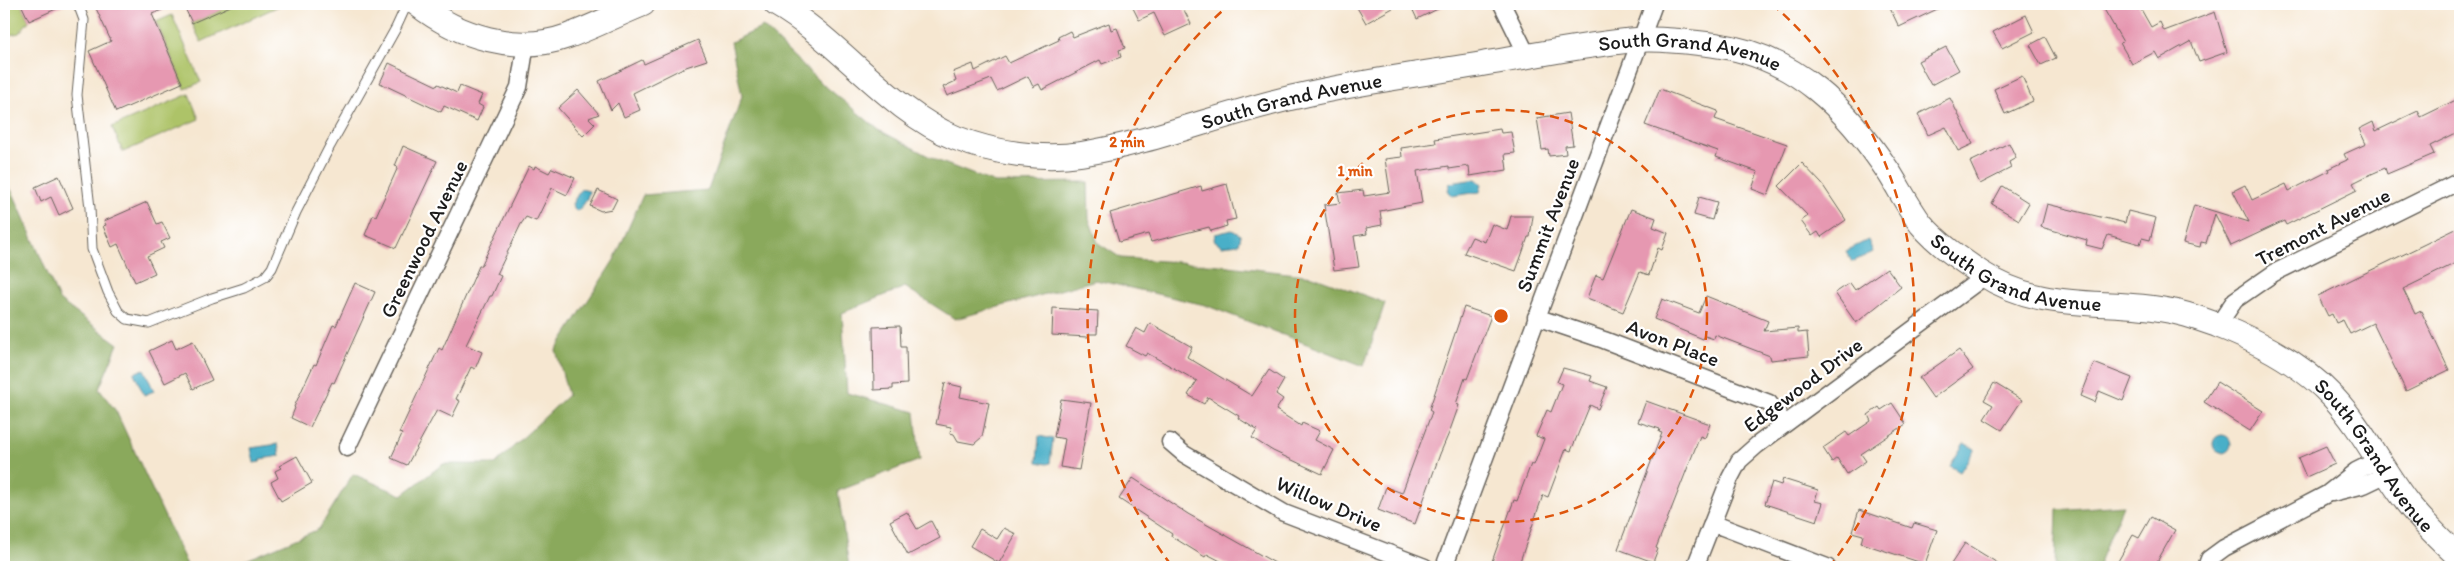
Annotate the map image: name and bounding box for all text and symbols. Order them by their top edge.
street label: South Grand Avenue [1597,26,1786,76]
street label: South Grand Avenue [1198,67,1384,135]
text: 2 min [1109,133,1146,151]
street label: Summit Avenue [1510,154,1585,295]
street label: Greenwood Avenue [374,156,473,322]
text: 1 min [1338,162,1373,180]
street label: Tremont Avenue [2251,182,2394,271]
street label: South Grand Avenue [1926,227,2102,316]
centre of rings [1492,307,1510,325]
street label: Avon Place [1623,313,1723,372]
street label: Edgewood Drive [1738,332,1867,438]
street label: South Grand Avenue [2310,373,2440,537]
street label: Willow Drive [1273,470,1386,537]

